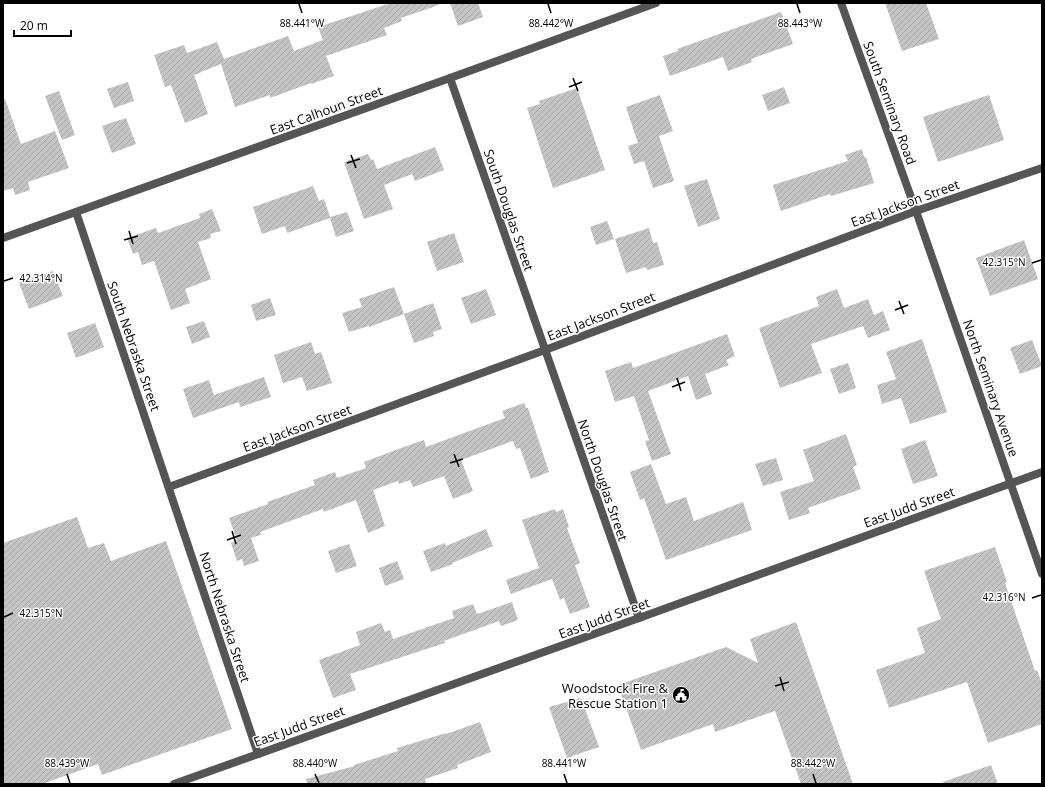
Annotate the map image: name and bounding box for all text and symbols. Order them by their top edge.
scale bar [14,12,71,38]
text: 88.441°W [280,16,325,30]
text: 88.442°W [529,16,574,30]
text: 88.443°W [778,16,823,30]
text: 20 m [20,17,48,34]
street label: South Seminary Road [859,39,921,167]
street label: East Calhoun Street [267,81,385,139]
street label: South Douglas Street [480,147,538,274]
street label: East Jackson Street [848,175,962,231]
text: 42.315°N [982,255,1026,269]
text: 42.314°N [19,271,63,285]
street label: South Nebraska Street [103,279,165,414]
street label: East Jackson Street [545,287,658,345]
street label: North Seminary Avenue [959,317,1023,459]
street label: East Jackson Street [240,400,354,456]
street label: North Douglas Street [574,417,632,544]
street label: East Judd Street [861,482,957,532]
street label: North Nebraska Street [195,549,255,685]
text: 42.316°N [982,590,1026,604]
street label: East Judd Street [556,593,652,643]
text: 42.315°N [19,606,63,620]
place label: Woodstock Fire & Rescue Station 1 [562,679,669,712]
public building icon: Woodstock Fire & Rescue Station 1 [671,685,691,705]
street label: East Judd Street [251,701,347,751]
text: 88.439°W [45,756,90,770]
text: 88.440°W [293,756,338,770]
text: 88.441°W [542,756,587,770]
text: 88.442°W [791,756,836,770]

